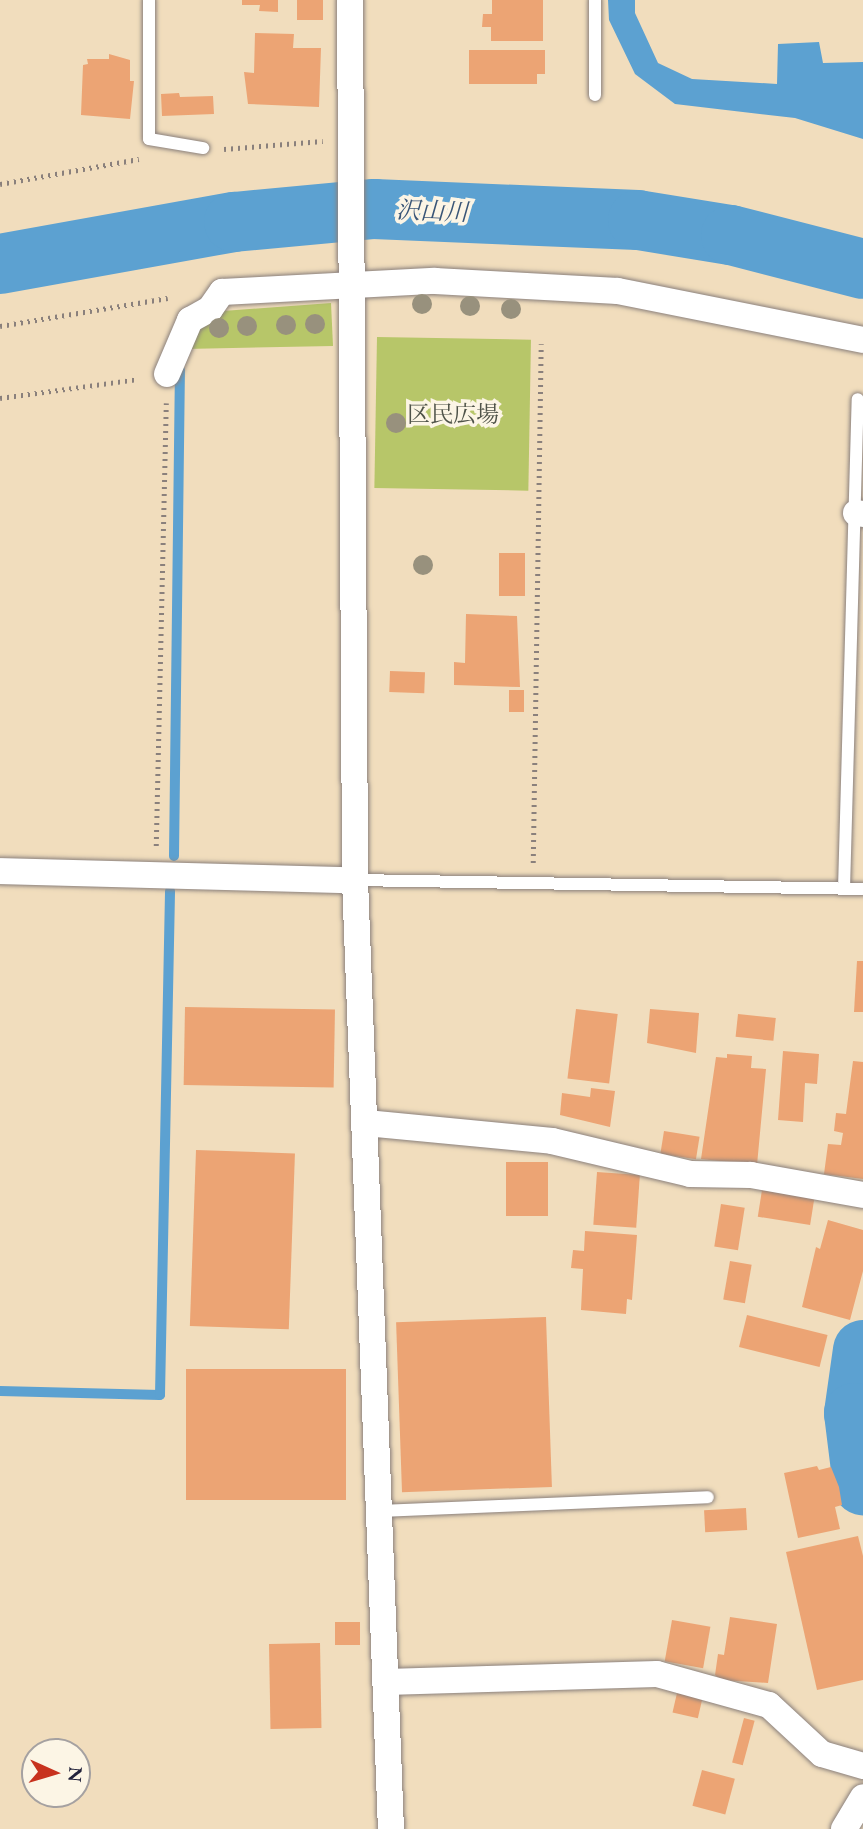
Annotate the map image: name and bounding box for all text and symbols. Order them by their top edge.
water label: 沢山川 [396,195,468,227]
park label: 区民広場 [407,400,499,428]
north arrow [21,1738,91,1808]
text: N [62,1766,88,1783]

